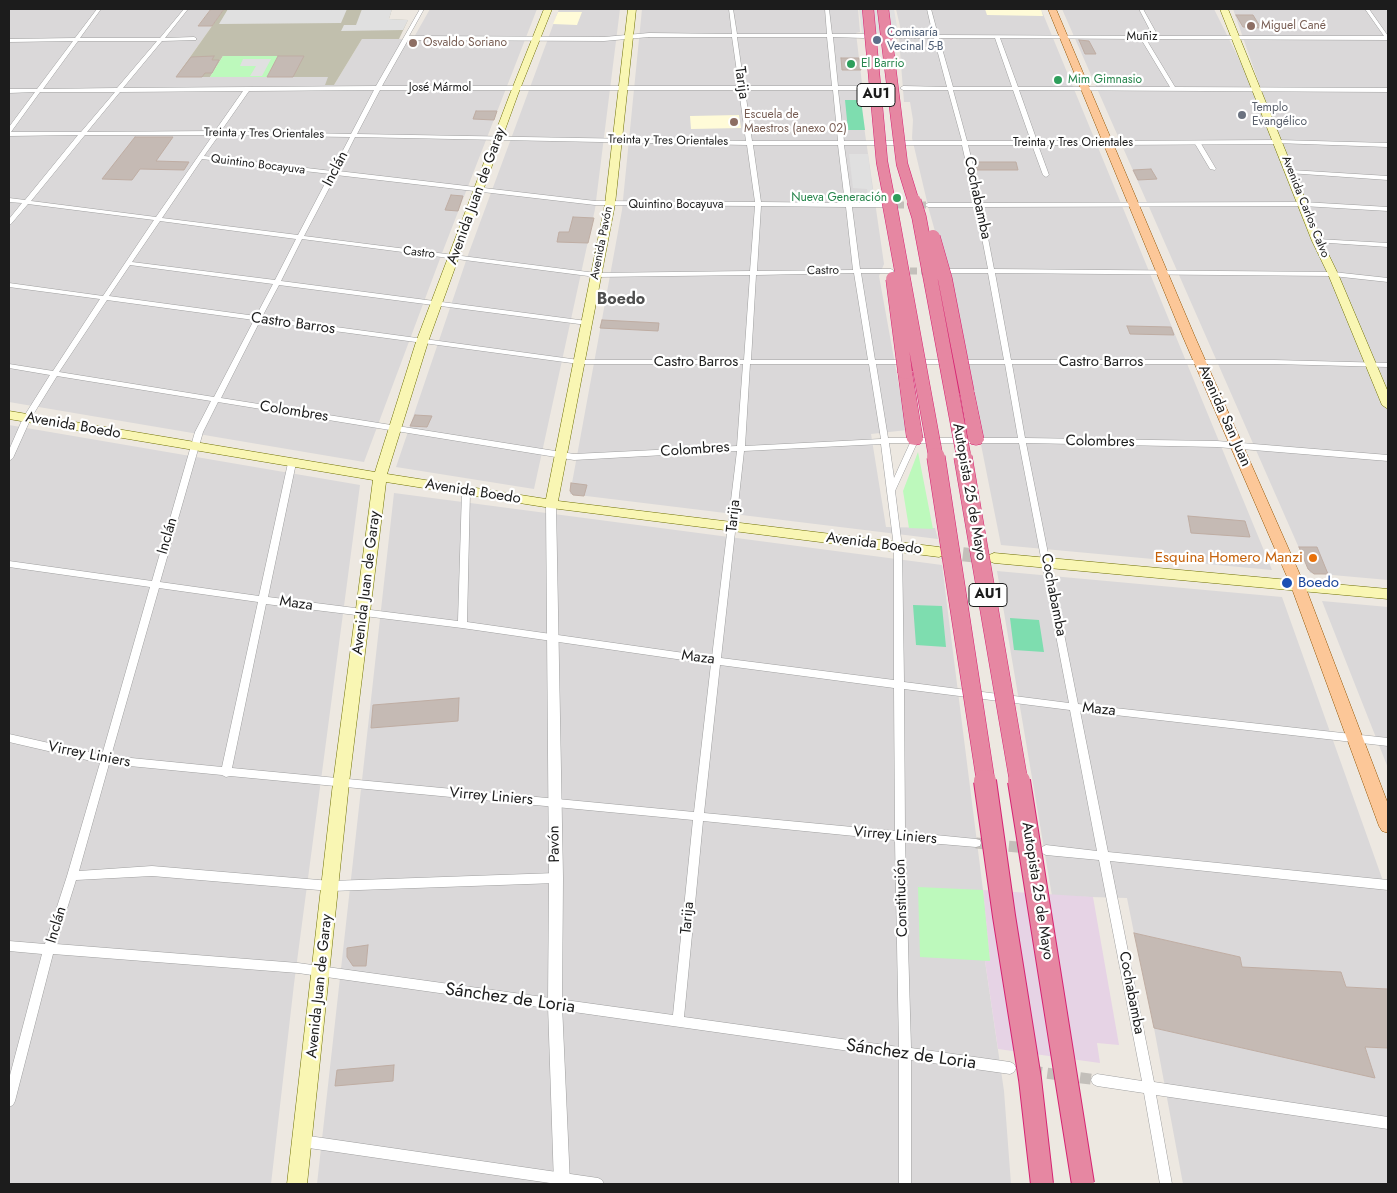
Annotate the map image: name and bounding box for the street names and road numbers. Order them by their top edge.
street label: Muñiz [1127,30,1157,44]
street label: Tarija [730,66,752,100]
street label: José Mármol [409,81,471,95]
road number: AU1 [857,84,895,106]
street label: Avenida Juan de Garay [444,125,510,267]
street label: Treinta y Tres Orientales [204,126,324,142]
street label: Treinta y Tres Orientales [608,133,728,149]
street label: Treinta y Tres Orientales [1013,136,1133,150]
street label: Inclán [319,148,353,190]
street label: Quintino Bocayuva [210,152,306,178]
street label: Avenida Carlos Calvo [1278,154,1332,260]
street label: Cochabamba [959,155,995,241]
street label: Quintino Bocayuva [629,198,723,212]
street label: Avenida Pavón [588,205,616,281]
street label: Castro [402,244,436,262]
street label: Castro [807,264,839,278]
street label: Castro Barros [250,309,336,339]
street label: Castro Barros [654,353,738,371]
street label: Castro Barros [1059,353,1143,371]
street label: Avenida San Juan [1193,362,1255,470]
street label: Colombres [258,398,330,426]
street label: Avenida Boedo [24,409,122,443]
street label: Autopista 25 de Mayo [948,422,990,562]
street label: Colombres [1065,432,1135,452]
street label: Colombres [660,439,730,461]
street label: Avenida Boedo [424,476,522,508]
street label: Tarija [723,499,745,533]
street label: Avenida Juan de Garay [349,510,385,656]
street label: Inclán [154,516,182,556]
street label: Avenida Boedo [825,529,923,559]
street label: Cochabamba [1036,552,1070,638]
road number: AU1 [969,584,1007,606]
street label: Maza [278,593,314,615]
street label: Maza [680,647,716,669]
street label: Maza [1081,699,1117,721]
street label: Virrey Liniers [46,738,132,772]
street label: Virrey Liniers [448,784,534,810]
street label: Autopista 25 de Mayo [1017,821,1057,961]
street label: Virrey Liniers [852,823,938,849]
street label: Pavón [546,825,564,863]
street label: Constitución [892,858,912,938]
street label: Tarija [678,901,698,935]
street label: Inclán [43,905,71,945]
street label: Avenida Juan de Garay [303,913,337,1059]
street label: Cochabamba [1114,950,1148,1036]
street label: Sánchez de Loria [444,979,576,1019]
street label: Sánchez de Loria [845,1035,977,1075]

